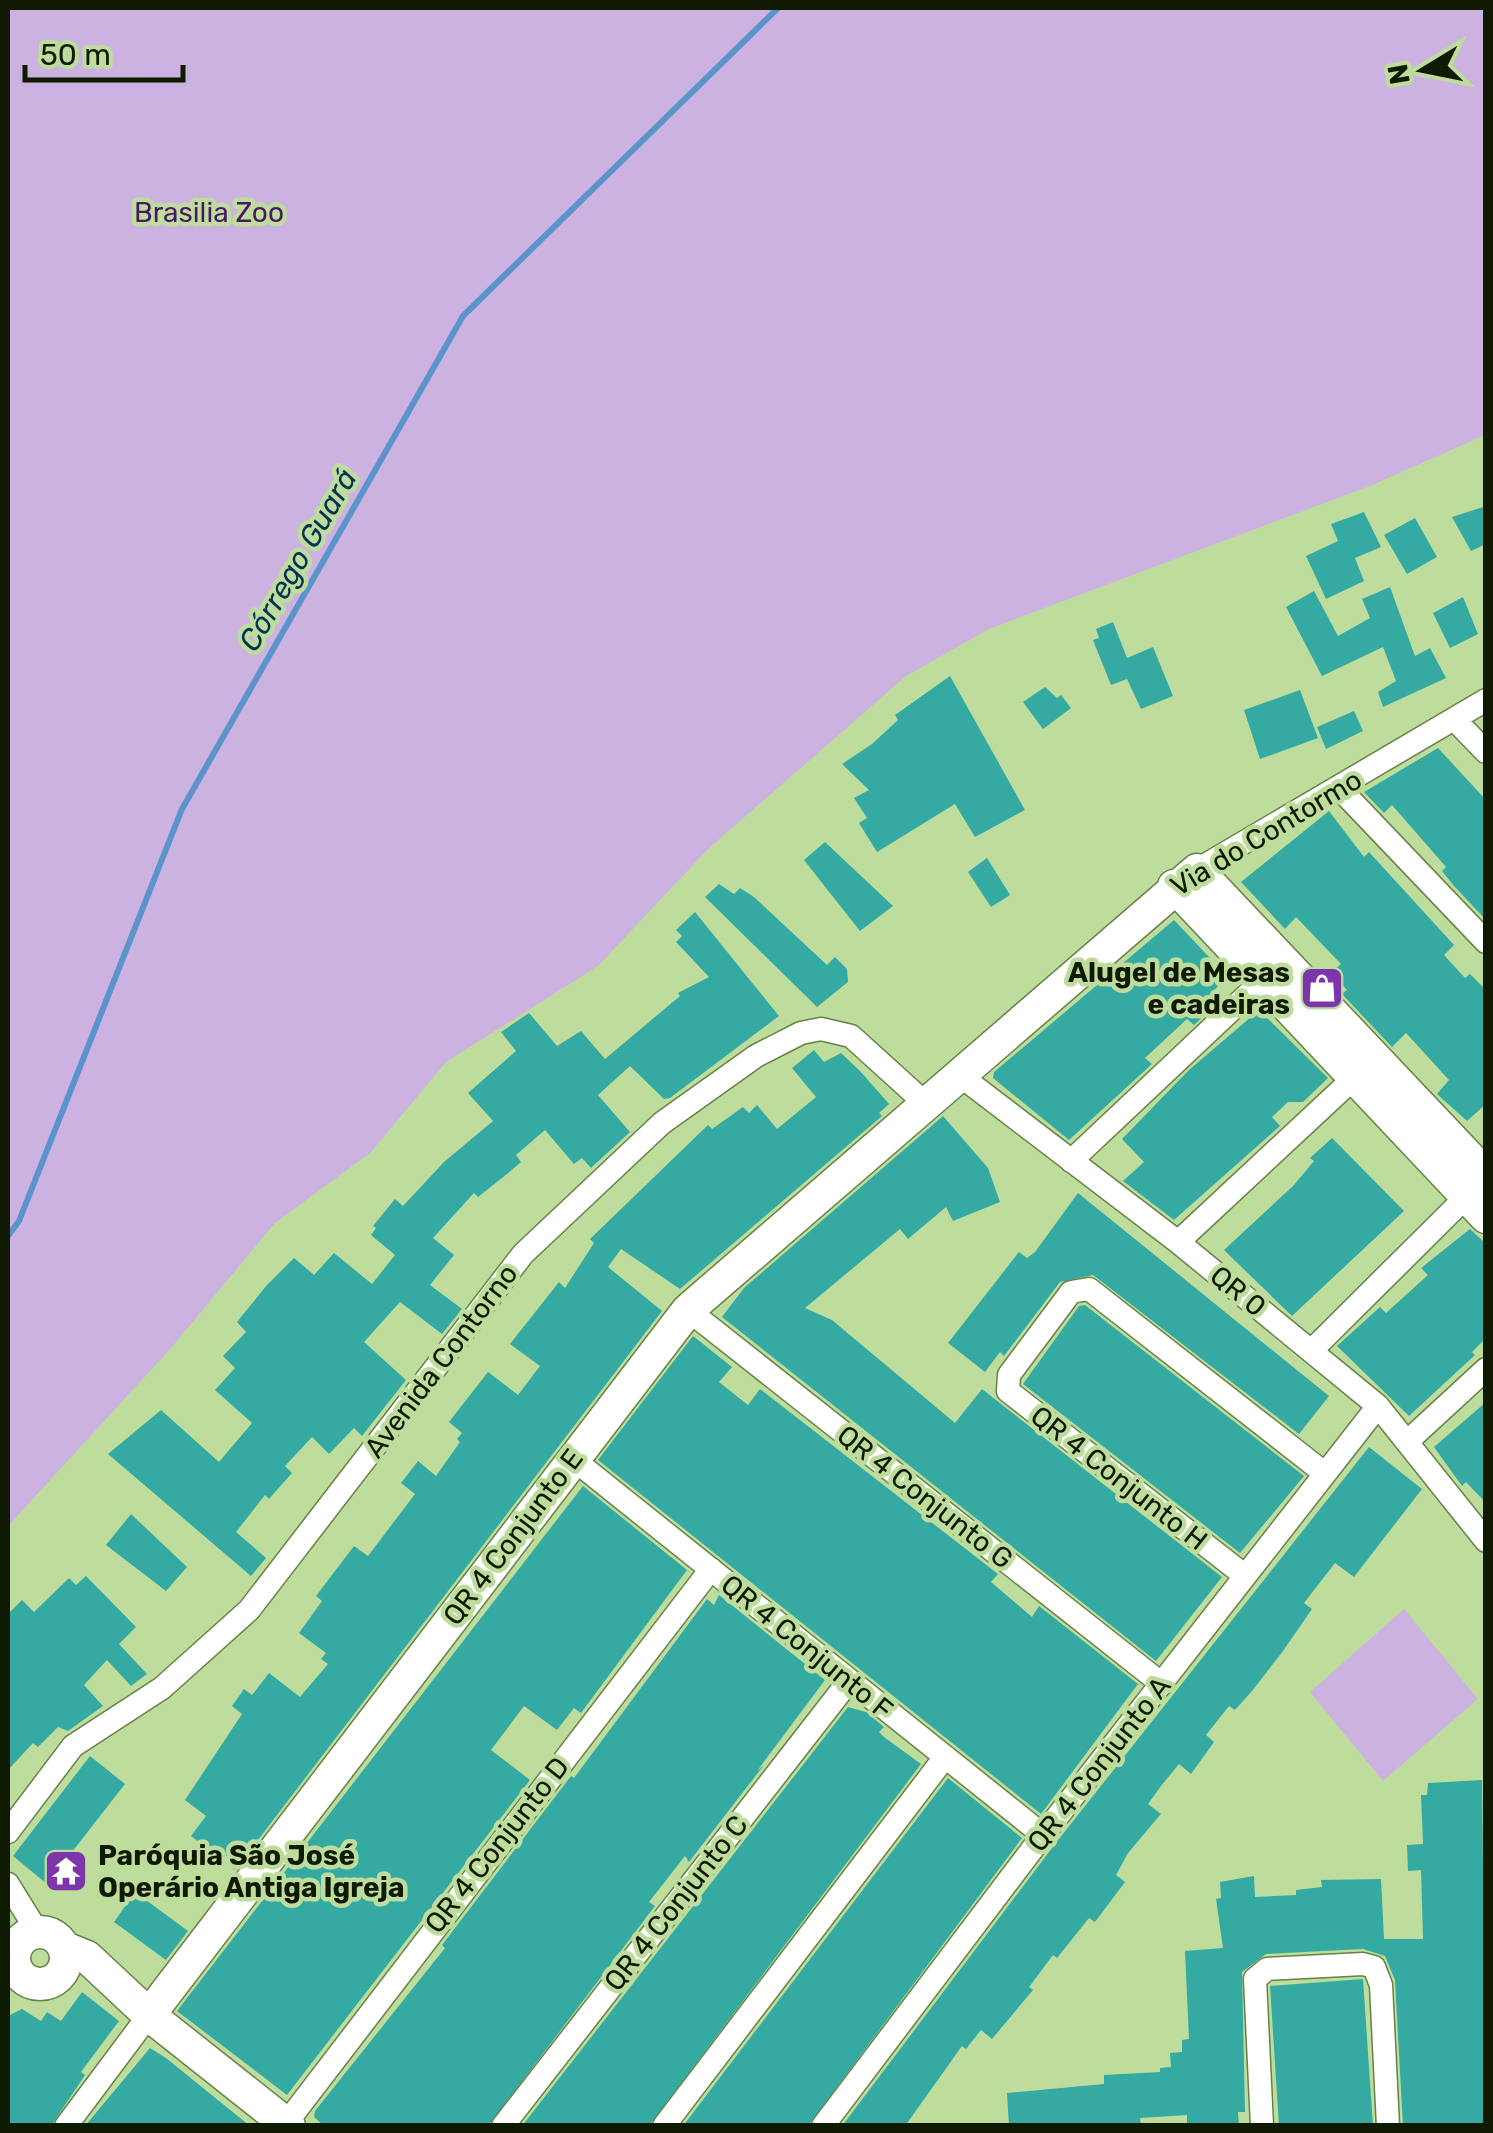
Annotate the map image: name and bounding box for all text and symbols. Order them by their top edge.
scale bar [25,20,182,82]
north arrow [1373,20,1473,120]
text: 50 m [40,37,111,73]
text: N [1381,61,1417,87]
park label: Brasilia Zoo [134,196,284,229]
water label: Córrego Guará [231,463,365,657]
street label: Via do Contormo [1164,763,1368,903]
place label: Alugel de Mesas e cadeiras [1068,956,1290,1021]
shop icon: Alugel de Mesas e cadeiras [1299,965,1345,1011]
street label: Avenida Contorno [358,1258,524,1464]
street label: QR 0 [1204,1259,1272,1323]
street label: QR 4 Conjunto H [1024,1399,1214,1557]
street label: QR 4 Conjunto G [831,1418,1019,1576]
street label: QR 4 Conjunto E [436,1443,590,1631]
street label: QR 4 Conjunto F [715,1568,899,1726]
street label: QR 4 Conjunto A [1021,1670,1178,1858]
street label: QR 4 Conjunto D [418,1751,576,1939]
street label: QR 4 Conjunto C [597,1809,755,1997]
place label: Paróquia São José Operário Antiga Igreja [98,1839,405,1904]
temple icon: Paróquia São José Operário Antiga Igreja [43,1848,89,1894]

